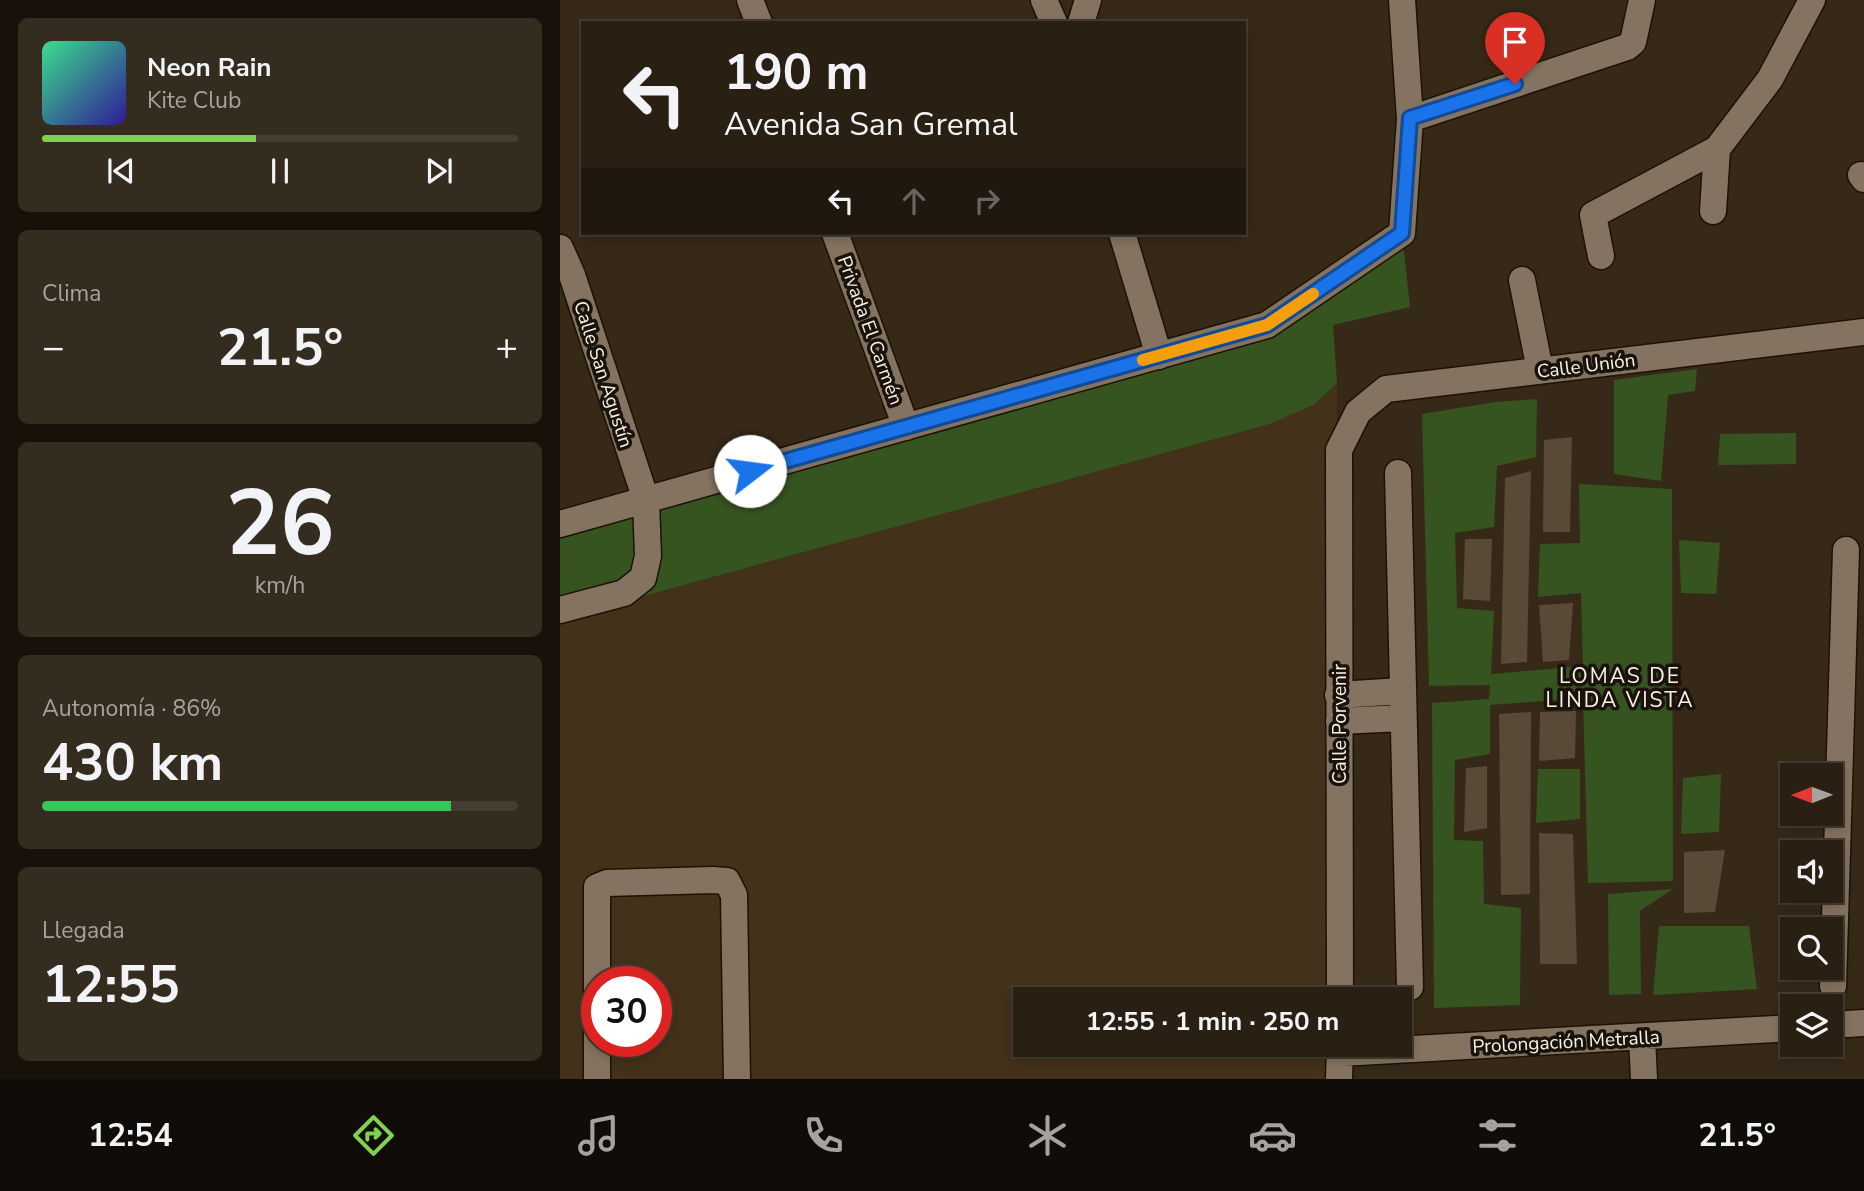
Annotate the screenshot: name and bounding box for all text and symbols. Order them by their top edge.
pin [1485,12.0,1545,84]
icon: arrive [1496,23,1534,61]
text: 190 m [724,39,868,106]
icon: left [609,49,700,140]
text: Neon Rain [147,50,272,85]
text: Kite Club [147,85,241,116]
text: Avenida San Gremal [724,103,1018,146]
icon: previous [102,152,140,190]
icon: pause [261,152,299,190]
icon: next [420,152,458,190]
icon: left [822,182,860,220]
icon: ahead [895,182,933,220]
icon: right [968,182,1006,220]
street label: Privada El Carmén [831,252,909,408]
text: Clima [42,278,102,309]
street label: Calle San Agustín [567,298,639,451]
text: 21.5° [217,312,343,383]
text: − [42,322,65,373]
text: + [495,322,518,373]
street label: Calle Unión [1535,347,1637,385]
position arrow [713,434,787,508]
text: 26 [225,462,335,586]
text: km/h [255,570,305,601]
district label: LOMAS DE LINDA VISTA [1545,662,1695,714]
street label: Calle Porvenir [1327,664,1353,784]
text: Autonomía · 86% [42,693,222,724]
text: 430 km [42,727,223,798]
north arrow [1780,763,1843,826]
map controls [1780,763,1843,1057]
button: sound [1780,840,1843,903]
text: Llegada [42,915,125,946]
button: search [1780,917,1843,980]
text: 12:55 [42,949,180,1020]
speed limit sign: 30 [581,966,672,1057]
button: layers [1780,994,1843,1057]
text: 12:55 · 1 min · 250 m [1086,1004,1339,1039]
street label: Prolongación Metralla [1472,1024,1660,1060]
icon: directions [349,1111,398,1160]
icon: music [574,1111,623,1160]
icon: phone [799,1111,848,1160]
icon: climate [1023,1111,1072,1160]
icon: car [1248,1111,1297,1160]
icon: filters [1473,1111,1522,1160]
text: 12:54 [88,1114,173,1157]
text: 21.5° [1698,1114,1776,1157]

